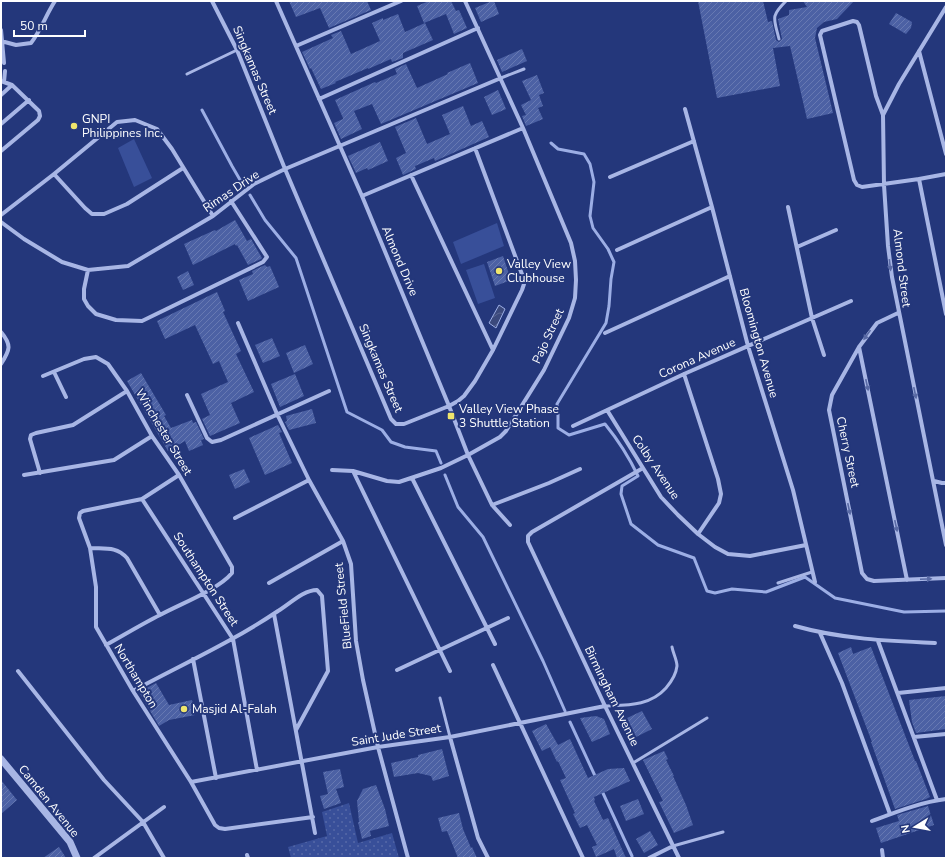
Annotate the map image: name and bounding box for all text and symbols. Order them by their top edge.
scale bar [14,12,85,38]
text: 50 m [20,18,48,34]
street label: Singkamas Street [229,23,281,117]
place label: GNPI Philippines Inc. [82,111,163,141]
marker: GNPI Philippines Inc. [69,121,79,131]
street label: Rimas Drive [200,166,262,216]
street label: Almond Drive [378,224,422,298]
street label: Almond Street [889,228,915,309]
place label: Valley View Clubhouse [506,256,571,286]
one-way arrow [887,259,893,272]
marker: Valley View Clubhouse [494,266,504,276]
street label: Bloomington Avenue [736,286,782,400]
street label: Pajo Street [528,305,568,366]
street label: Singkamas Street [355,321,407,415]
one-way arrow [863,330,871,340]
street label: Corona Avenue [656,334,738,382]
one-way arrow [864,379,870,391]
street label: Winchester Street [132,386,196,479]
one-way arrow [913,387,919,399]
place label: Valley View Phase 3 Shuttle Station [458,401,559,431]
marker: Valley View Phase 3 Shuttle Station [446,411,456,421]
street label: Cherry Street [833,415,863,490]
street label: Colby Avenue [628,431,684,503]
one-way arrow [847,503,853,515]
one-way arrow [893,520,899,532]
street label: Southampton Street [170,529,243,630]
street label: BlueField Street [330,561,355,650]
one-way arrow [920,576,933,582]
street label: Northampton [111,641,161,711]
street label: Birmingham Avenue [581,643,643,749]
place label: Masjid Al-Falah [192,701,277,717]
marker: Masjid Al-Falah [179,704,189,714]
street label: Saint Jude Street [350,720,443,750]
street label: Camden Avenue [15,762,83,840]
north arrow [895,807,935,847]
text: N [898,823,914,834]

